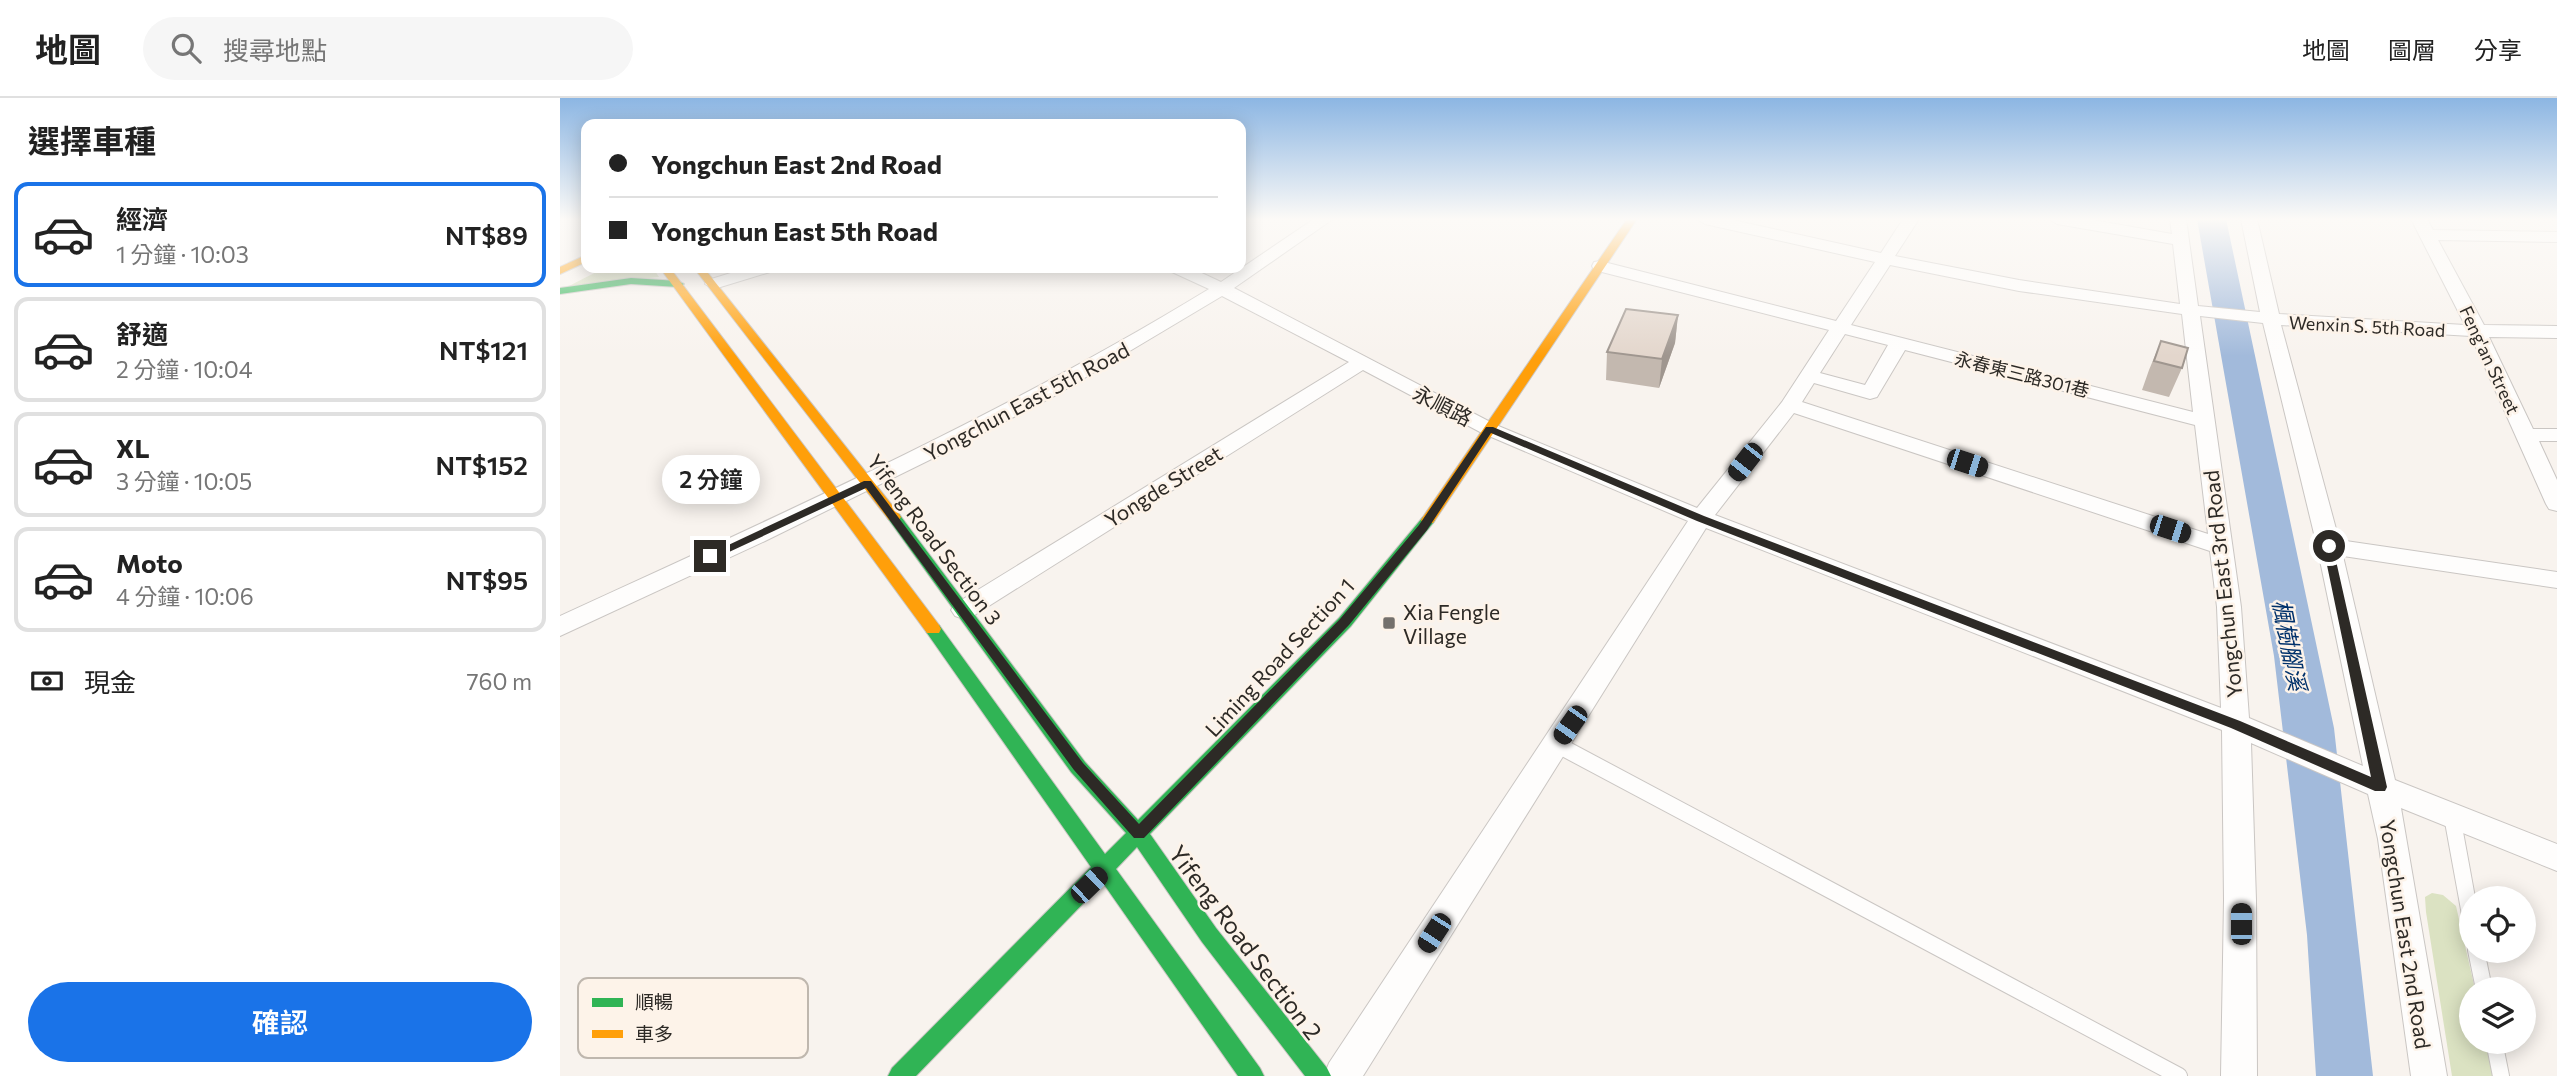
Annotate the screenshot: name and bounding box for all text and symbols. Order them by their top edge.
search box [143,17,633,80]
text: 地圖 [35,28,101,69]
icon: search [167,29,205,67]
text: 搜尋地點 [223,34,327,65]
text: 地圖 [2302,35,2350,64]
text: 圖層 [2388,35,2436,64]
text: 分享 [2474,35,2522,64]
text: 選擇車種 [28,120,156,160]
text: Yongchun East 2nd Road [651,148,942,179]
icon: car [32,203,95,266]
text: 經濟 [116,203,168,234]
text: Yongchun East 5th Road [651,215,938,246]
text: NT$89 [445,219,528,250]
text: 1 分鐘 · 10:03 [116,240,249,268]
street label: Feng'an Street [2455,302,2525,418]
street label: Wenxin S. 5th Road [2288,311,2446,341]
icon: car [32,318,95,381]
text: 舒適 [116,318,168,349]
text: NT$121 [439,334,528,365]
street label: Yongchun East 5th Road [919,336,1133,466]
street label: 永春東三路301巷 [1953,347,2091,401]
text: 2 分鐘 · 10:04 [116,355,252,383]
street label: 永順路 [1409,380,1477,430]
text: XL [116,432,150,463]
icon: car [32,433,95,496]
car [1724,439,1767,485]
street label: Yongde Street [1099,440,1227,532]
car [1944,447,1991,479]
text: NT$152 [436,449,528,480]
street label: Yifeng Road Section 3 [863,449,1007,629]
callout: 2 分鐘 [661,454,759,504]
text: 2 分鐘 [679,465,743,493]
text: 3 分鐘 · 10:05 [116,467,252,495]
street label: Yongchun East 3rd Road [2198,469,2246,699]
car [2147,513,2194,545]
route start [2313,530,2345,562]
route end [694,540,726,572]
text: Moto [116,547,183,578]
icon: car [32,548,95,611]
text: NT$95 [446,564,528,595]
street label: Liming Road Section 1 [1199,573,1359,741]
text: 4 分鐘 · 10:06 [116,582,254,610]
water label: 楓樹腳溪 [2267,597,2313,696]
place label: Xia Fengle Village [1403,599,1500,648]
marker: Xia Fengle Village [1381,615,1397,631]
icon: cash [28,662,66,700]
text: 現金 [84,666,136,697]
text: 760 m [466,667,532,695]
car [1550,702,1591,748]
street label: Yongchun East 2nd Road [2375,817,2437,1051]
street label: Yifeng Road Section 2 [1163,839,1329,1045]
car [1067,863,1112,907]
map controls [2459,886,2536,1054]
button: locate [2459,886,2536,963]
car [2231,903,2252,945]
car [1414,910,1455,956]
button: layers [2459,977,2536,1054]
legend [578,978,808,1058]
button: 確認 [28,982,532,1062]
text: 順暢 [635,990,673,1013]
text: 車多 [635,1022,673,1045]

